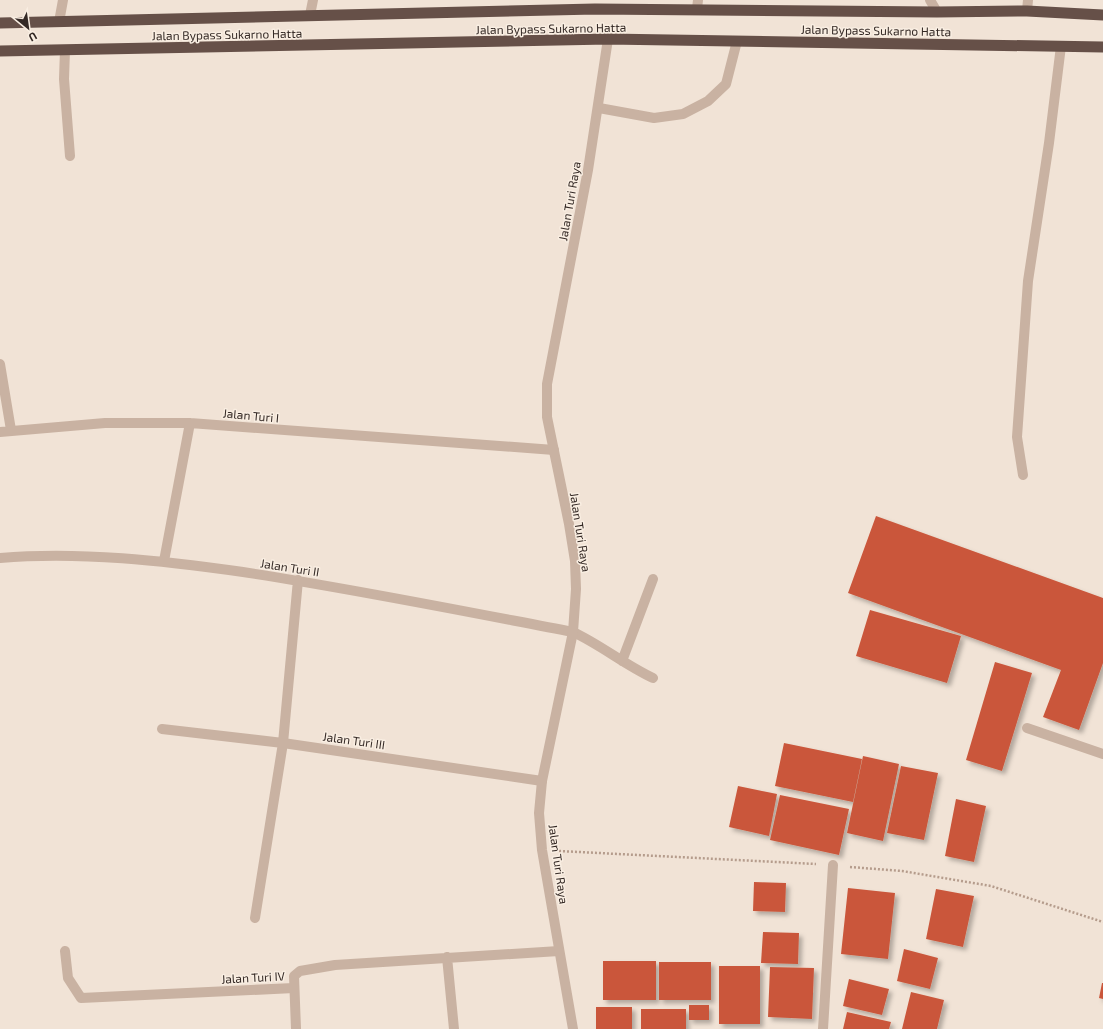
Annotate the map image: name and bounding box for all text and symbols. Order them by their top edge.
north arrow [8,8,48,48]
street label: Jalan Bypass Sukarno Hatta [476,20,626,36]
street label: Jalan Bypass Sukarno Hatta [801,22,951,38]
street label: Jalan Bypass Sukarno Hatta [152,26,302,42]
text: U [27,30,40,45]
street label: Jalan Turi Raya [555,160,583,242]
street label: Jalan Turi I [222,406,280,424]
street label: Jalan Turi Raya [568,491,594,573]
street label: Jalan Turi II [259,555,321,579]
street label: Jalan Turi III [322,729,386,751]
street label: Jalan Turi Raya [546,823,572,905]
street label: Jalan Turi IV [221,968,286,986]

